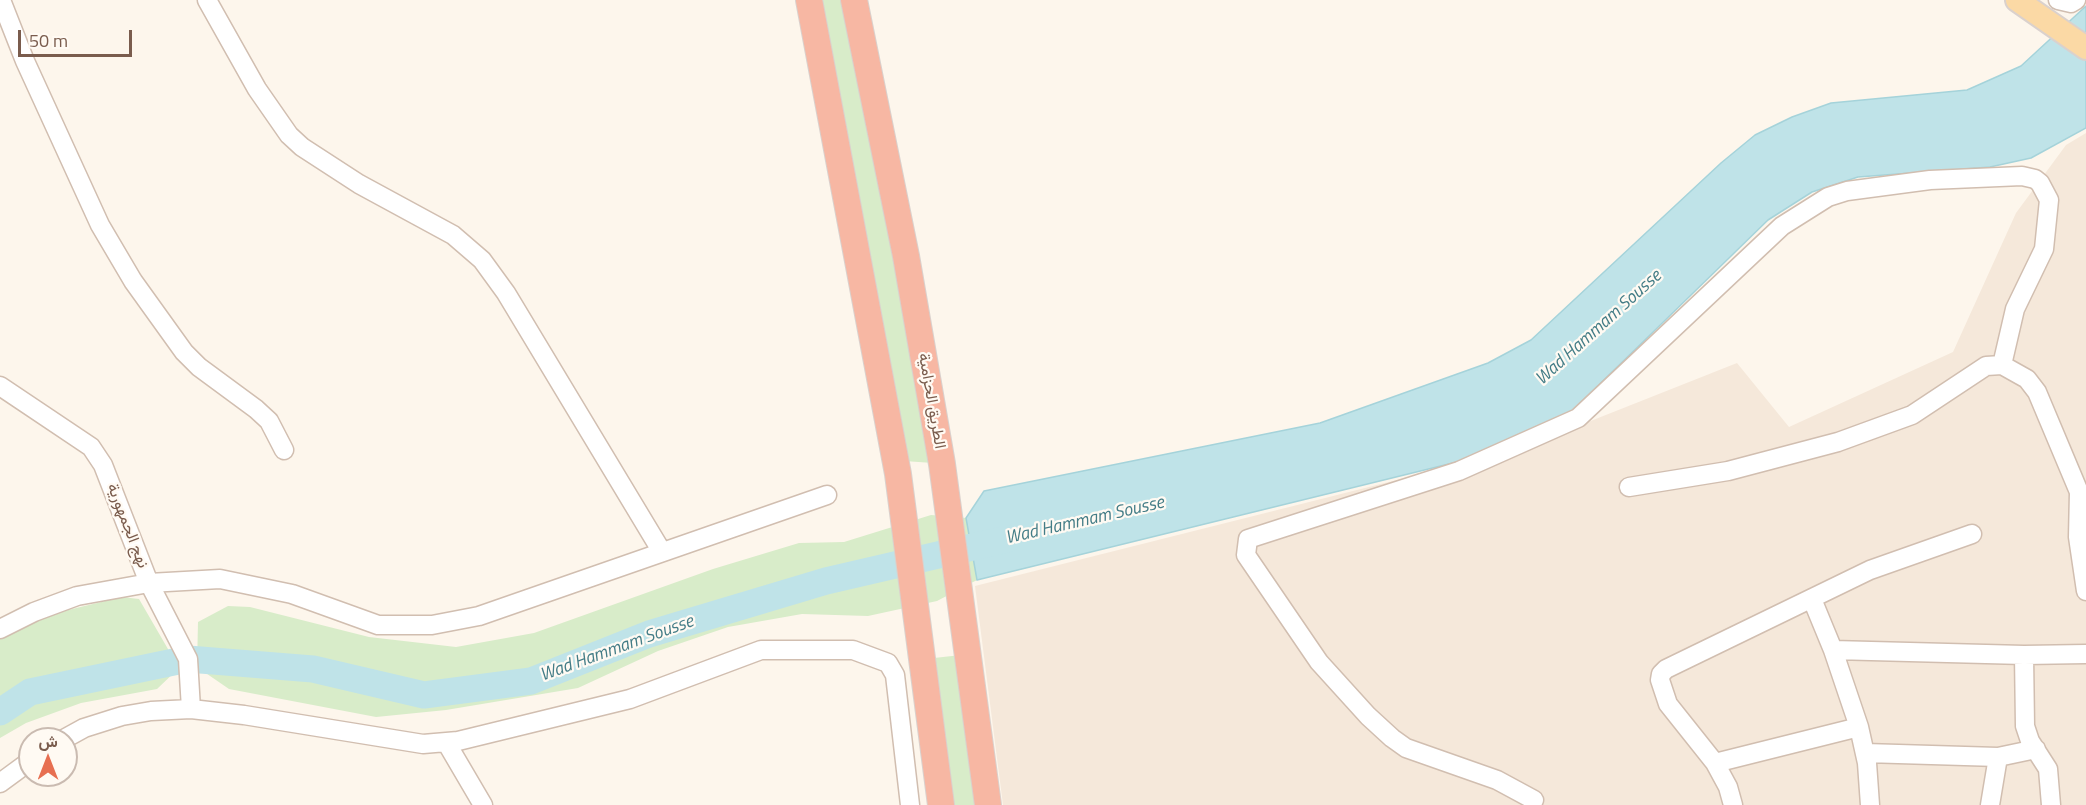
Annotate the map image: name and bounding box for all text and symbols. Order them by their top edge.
scale bar [21,18,135,56]
text: 50 m [29,27,68,54]
water label: Wad Hammam Sousse [1532,266,1666,390]
street label: الطريق الحزامية [913,352,949,450]
street label: نهج الجمهورية [102,481,152,571]
water label: Wad Hammam Sousse [1004,492,1166,550]
water label: Wad Hammam Sousse [537,611,697,687]
north arrow [18,727,78,787]
text: ش [38,729,58,753]

